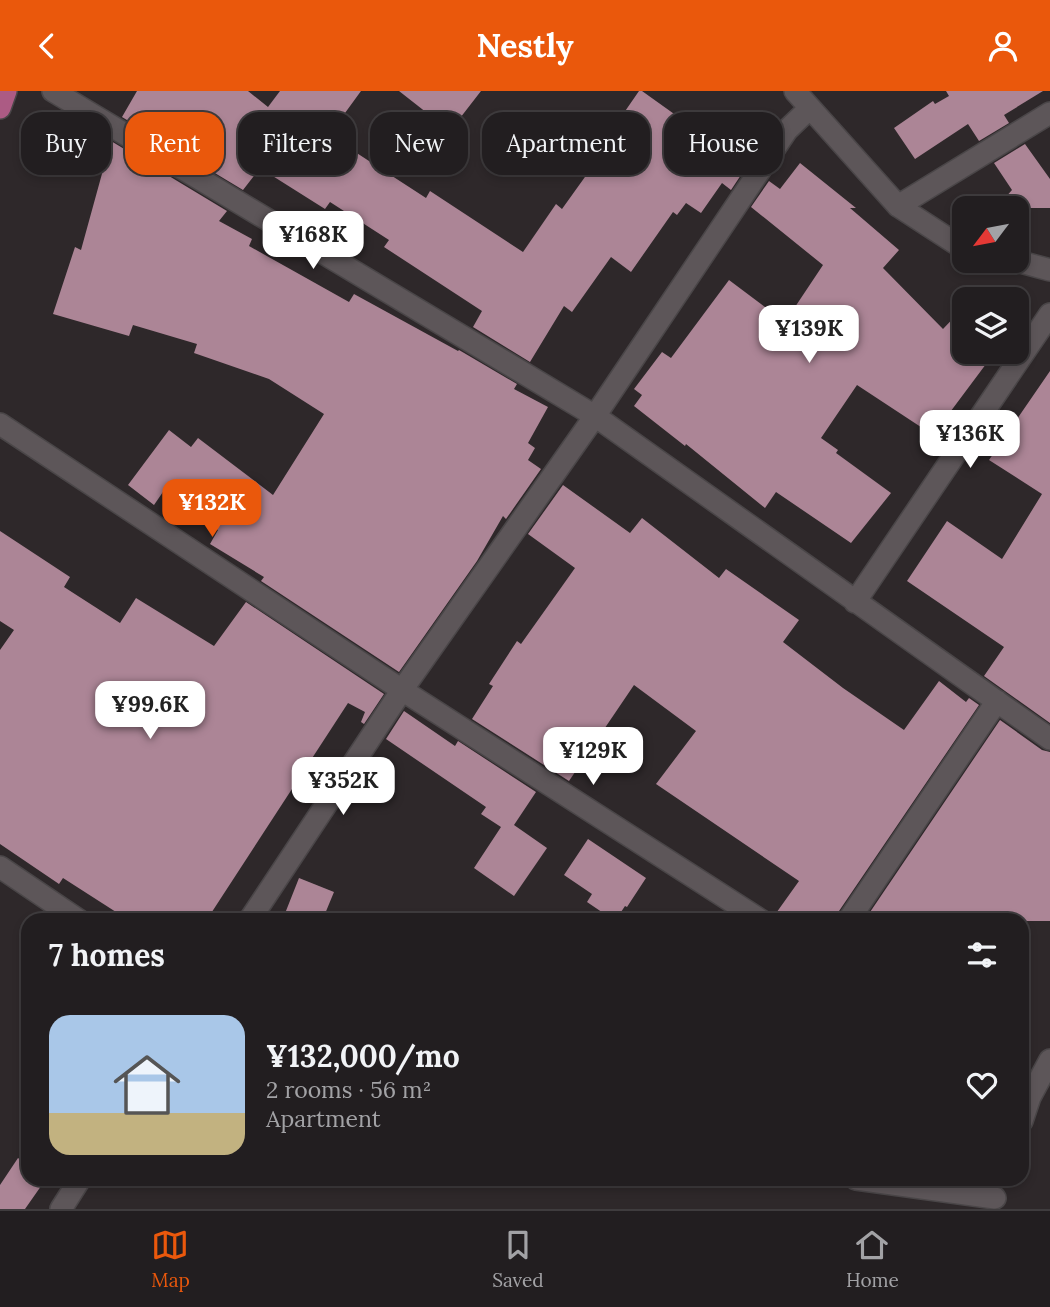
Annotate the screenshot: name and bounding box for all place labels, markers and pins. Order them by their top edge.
pin: ¥168K [264,211,362,271]
pin: ¥139K [760,306,858,365]
pin: ¥136K [921,411,1019,470]
pin: ¥132K [163,479,261,539]
pin: ¥99.6K [93,681,207,741]
pin: ¥129K [544,727,642,787]
pin: ¥352K [294,757,392,817]

